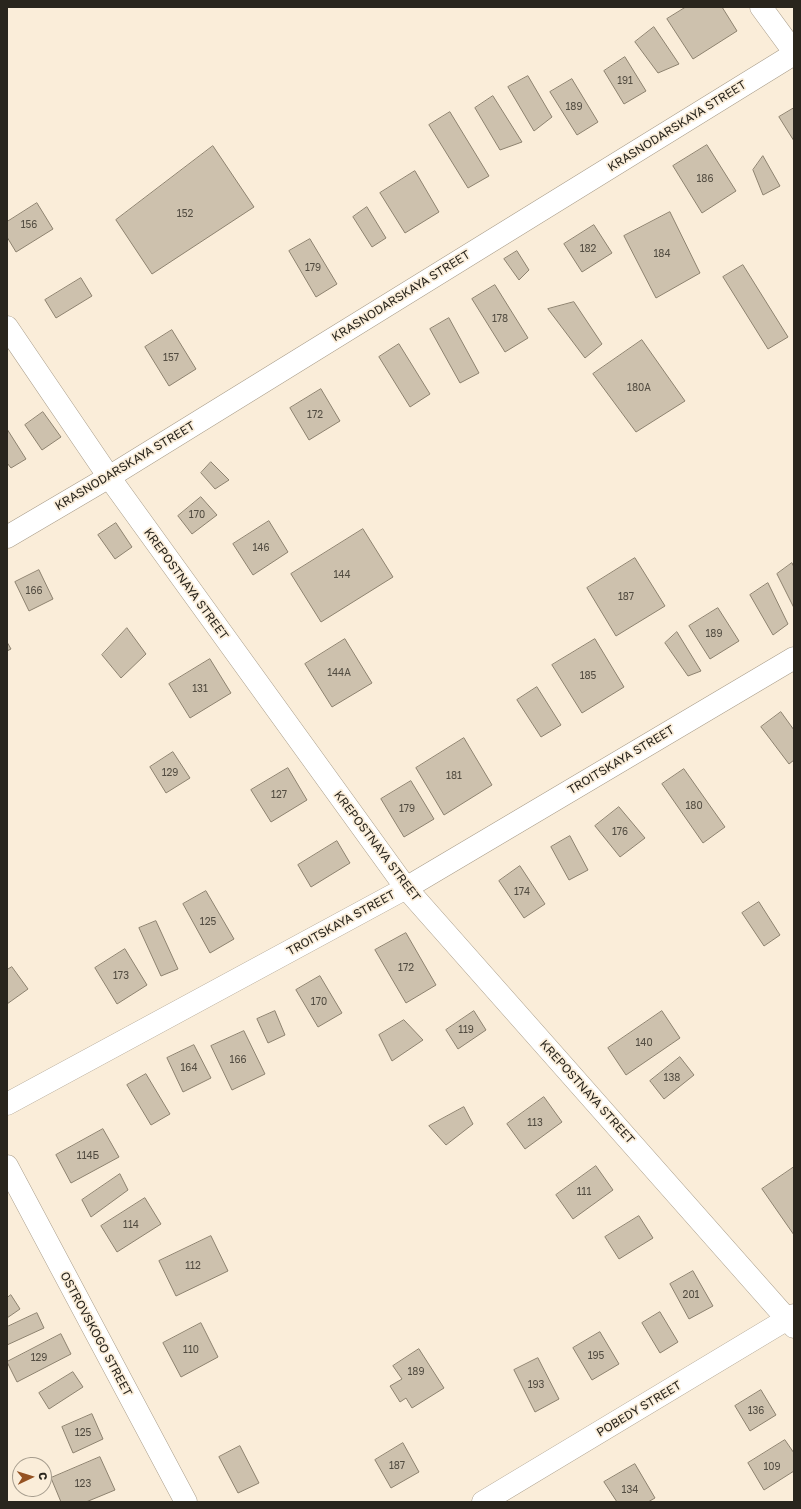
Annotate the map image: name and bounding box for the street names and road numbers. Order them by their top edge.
street label: KRASNODARSKAYA STREET [605,77,749,175]
street label: KRASNODARSKAYA STREET [329,247,473,345]
street label: KRASNODARSKAYA STREET [53,419,197,513]
street label: KREPOSTNAYA STREET [141,525,231,643]
street label: TROITSKAYA STREET [565,723,677,797]
street label: KREPOSTNAYA STREET [331,788,423,904]
street label: TROITSKAYA STREET [284,887,398,959]
street label: KREPOSTNAYA STREET [537,1037,637,1147]
street label: OSTROVSKOGO STREET [57,1269,135,1399]
street label: POBEDY STREET [594,1378,684,1440]

